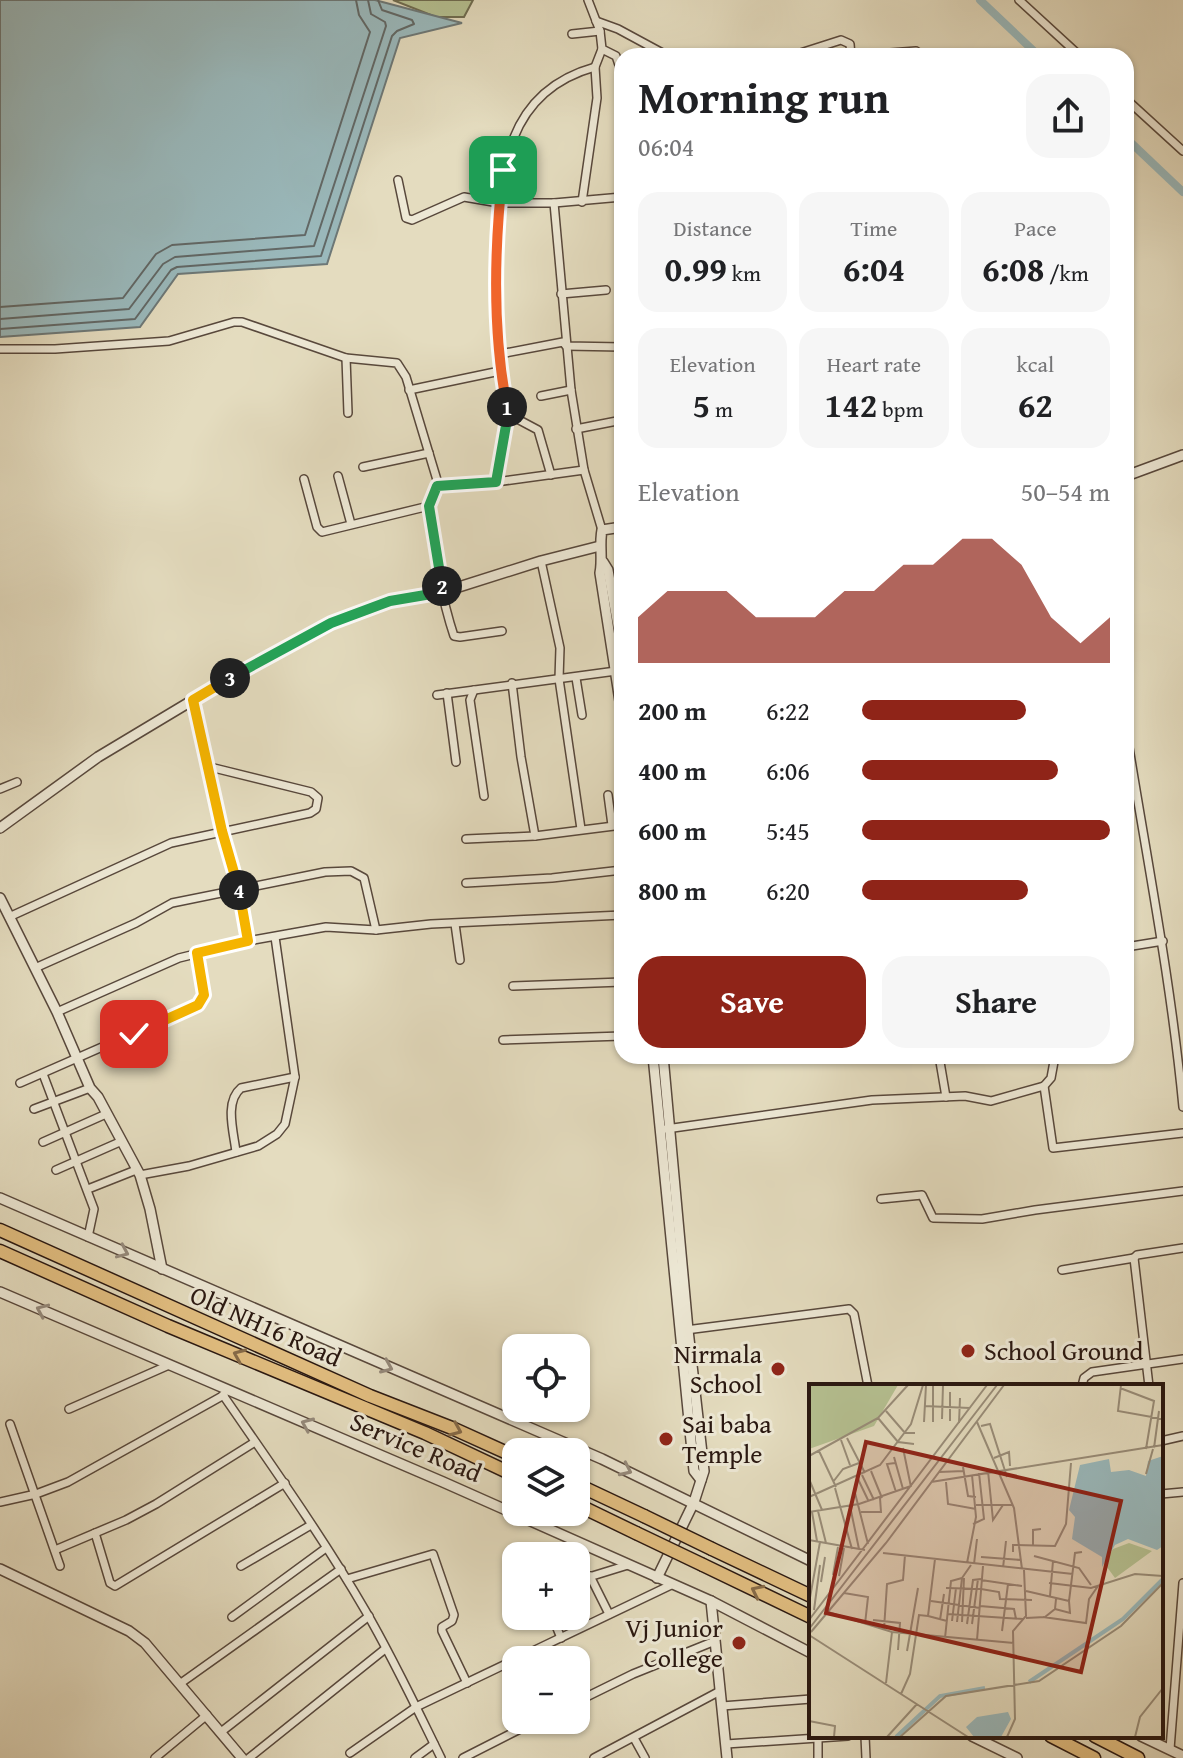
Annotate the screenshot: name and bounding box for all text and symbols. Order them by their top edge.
text: Morning run [638,65,889,129]
button: share [1026,74,1110,158]
text: 06:04 [638,127,694,166]
pin [469,136,537,204]
icon: arrive [481,148,525,192]
text: Distance [673,212,752,244]
text: Time [851,212,897,244]
text: Pace [1014,212,1056,244]
text: 0.99 [664,244,727,293]
text: 6:04 [843,244,905,293]
text: 6:08 [982,244,1044,293]
text: km [727,257,761,289]
text: /km [1044,257,1089,289]
text: Elevation [670,348,756,380]
text: Heart rate [827,348,921,380]
text: kcal [1017,348,1054,380]
text: 5 [692,380,710,429]
text: 142 [825,380,877,429]
text: 62 [1018,380,1053,429]
pin: 1 [487,387,527,427]
text: 1 [501,391,513,423]
text: m [710,393,733,425]
text: bpm [877,393,923,425]
text: Elevation [638,472,740,511]
text: 50–54 m [1021,472,1110,511]
pin: 2 [422,566,462,606]
text: 2 [436,570,448,602]
pin: 3 [210,658,250,698]
text: 3 [224,662,236,694]
text: 200 m [638,691,706,730]
text: 6:22 [766,691,810,730]
text: 400 m [638,751,706,790]
text: 6:06 [766,751,810,790]
text: 600 m [638,811,706,850]
text: 5:45 [766,811,810,850]
pin: 4 [219,870,259,910]
text: 800 m [638,871,706,910]
text: 6:20 [766,871,810,910]
text: 4 [233,874,245,906]
button: Save [638,956,866,1048]
button: Share [882,956,1110,1048]
pin [100,1000,168,1068]
icon: check [112,1012,156,1056]
one-way arrow [115,1243,129,1259]
street label: Old NH16 Road [184,1275,348,1376]
one-way arrow [36,1304,51,1320]
place label: School Ground [984,1331,1144,1370]
map controls [502,1334,590,1734]
button: locate [502,1334,590,1422]
place label: Nirmala School [674,1334,763,1403]
marker: School Ground [959,1342,977,1360]
one-way arrow [233,1349,247,1365]
one-way arrow [379,1358,393,1374]
marker: Nirmala School [769,1360,787,1378]
inset map [809,1384,1163,1738]
street label: Service Road [344,1401,488,1492]
place label: Sai baba Temple [682,1404,772,1473]
one-way arrow [301,1418,315,1434]
one-way arrow [448,1420,462,1436]
marker: Sai baba Temple [657,1430,675,1448]
button: layers [502,1438,590,1526]
one-way arrow [617,1460,632,1476]
button: + [502,1542,590,1630]
one-way arrow [751,1585,766,1601]
place label: Vj Junior College [625,1608,723,1677]
marker: Vj Junior College [730,1634,748,1652]
button: − [502,1646,590,1734]

